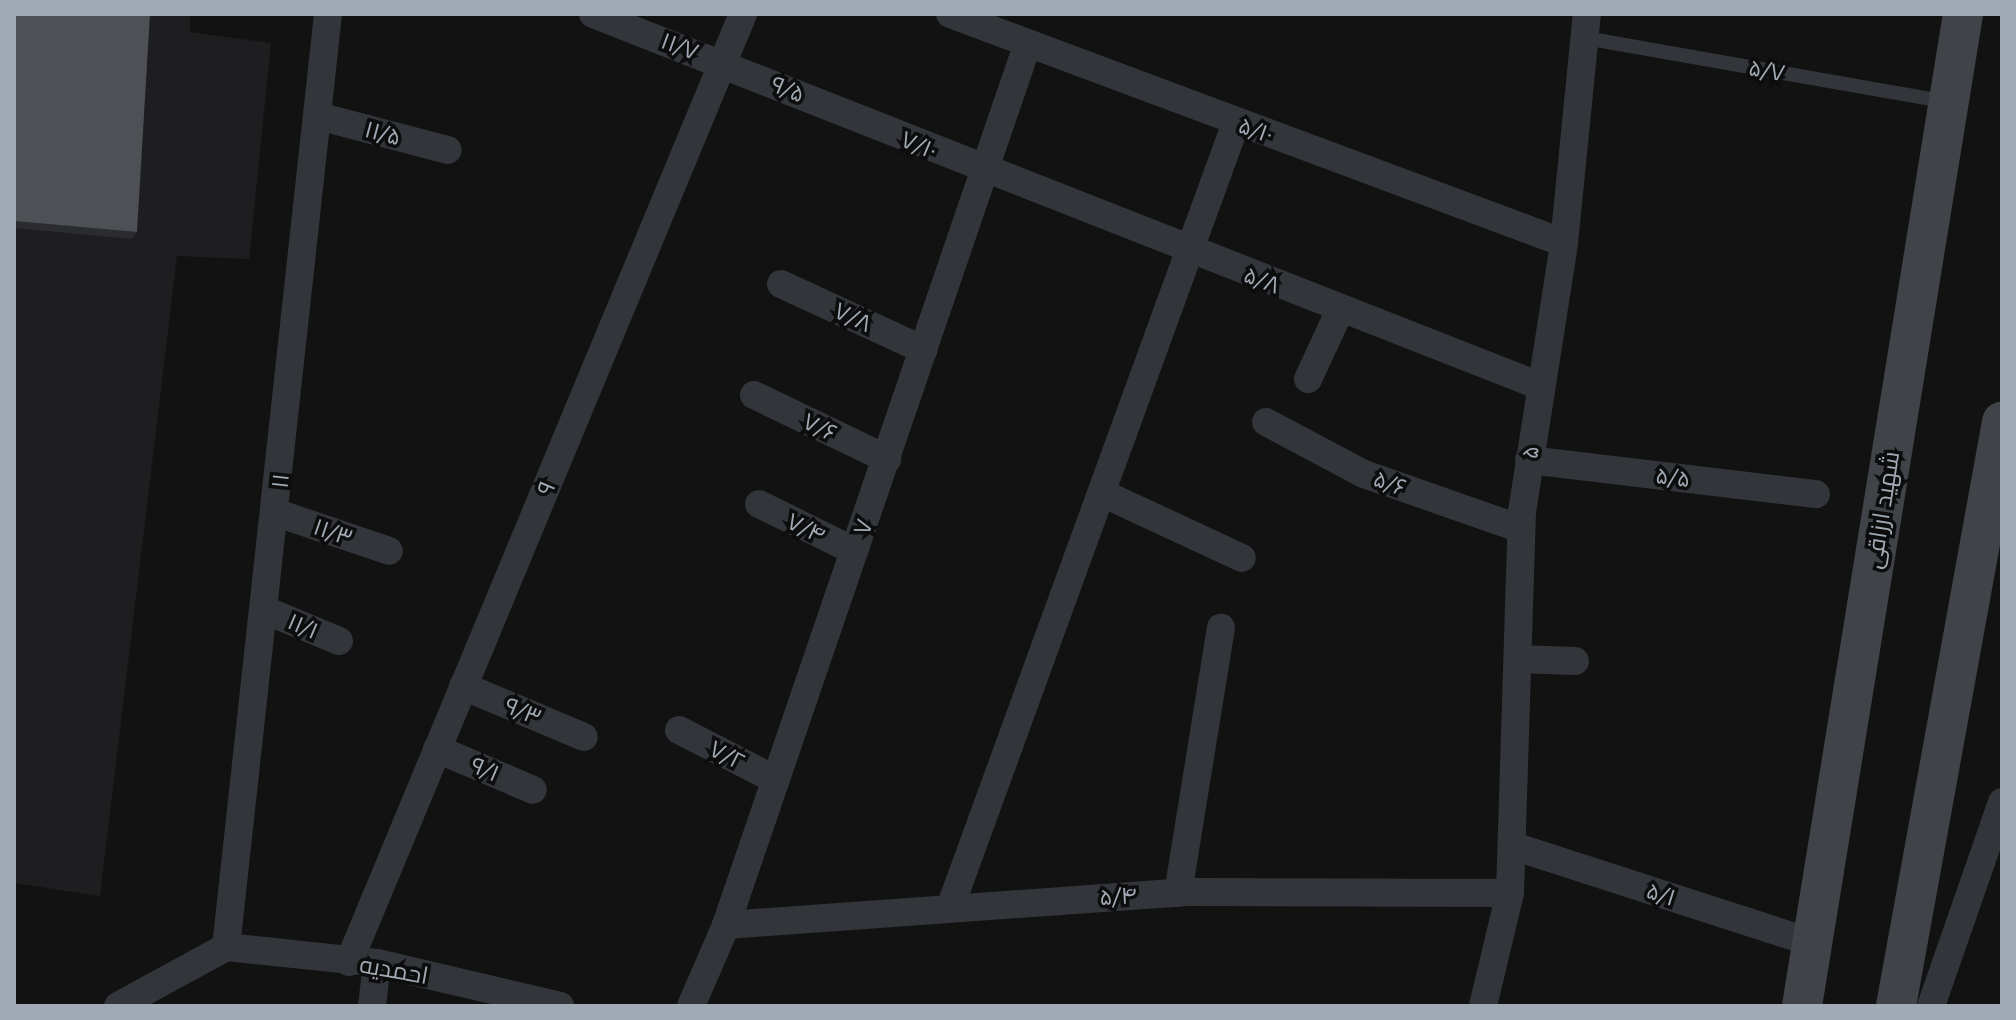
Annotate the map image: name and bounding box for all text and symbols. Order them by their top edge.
street label: ۱۱/۷ [657,26,703,66]
street label: ۵/۷ [1746,53,1788,87]
street label: ۹/۵ [767,69,809,109]
street label: ۵/۱۰ [1235,110,1277,150]
street label: ۱۱/۵ [362,114,404,152]
street label: ۷/۱۰ [896,125,942,165]
street label: ۵/۸ [1240,260,1284,300]
street label: ۷/۸ [829,296,877,338]
street label: ۷/۶ [798,406,842,448]
street label: ۵ [1515,444,1545,460]
street label: شهید ارزاقی [1859,449,1905,571]
street label: ۵/۵ [1654,461,1692,493]
street label: ۵/۶ [1370,464,1410,502]
street label: ۱۱ [265,472,295,490]
street label: ۹ [530,477,562,499]
street label: ۷/۴ [782,506,830,550]
street label: ۱۱/۳ [310,512,356,552]
street label: ۷ [847,515,879,539]
street label: ۱۱/۱ [283,607,323,645]
street label: ۹/۳ [500,690,546,732]
street label: ۷/۲ [704,734,750,776]
street label: ۹/۱ [466,750,504,788]
street label: ۵/۱ [1643,876,1679,912]
street label: ۵/۴ [1099,881,1137,911]
street label: احمدیه [357,950,431,990]

